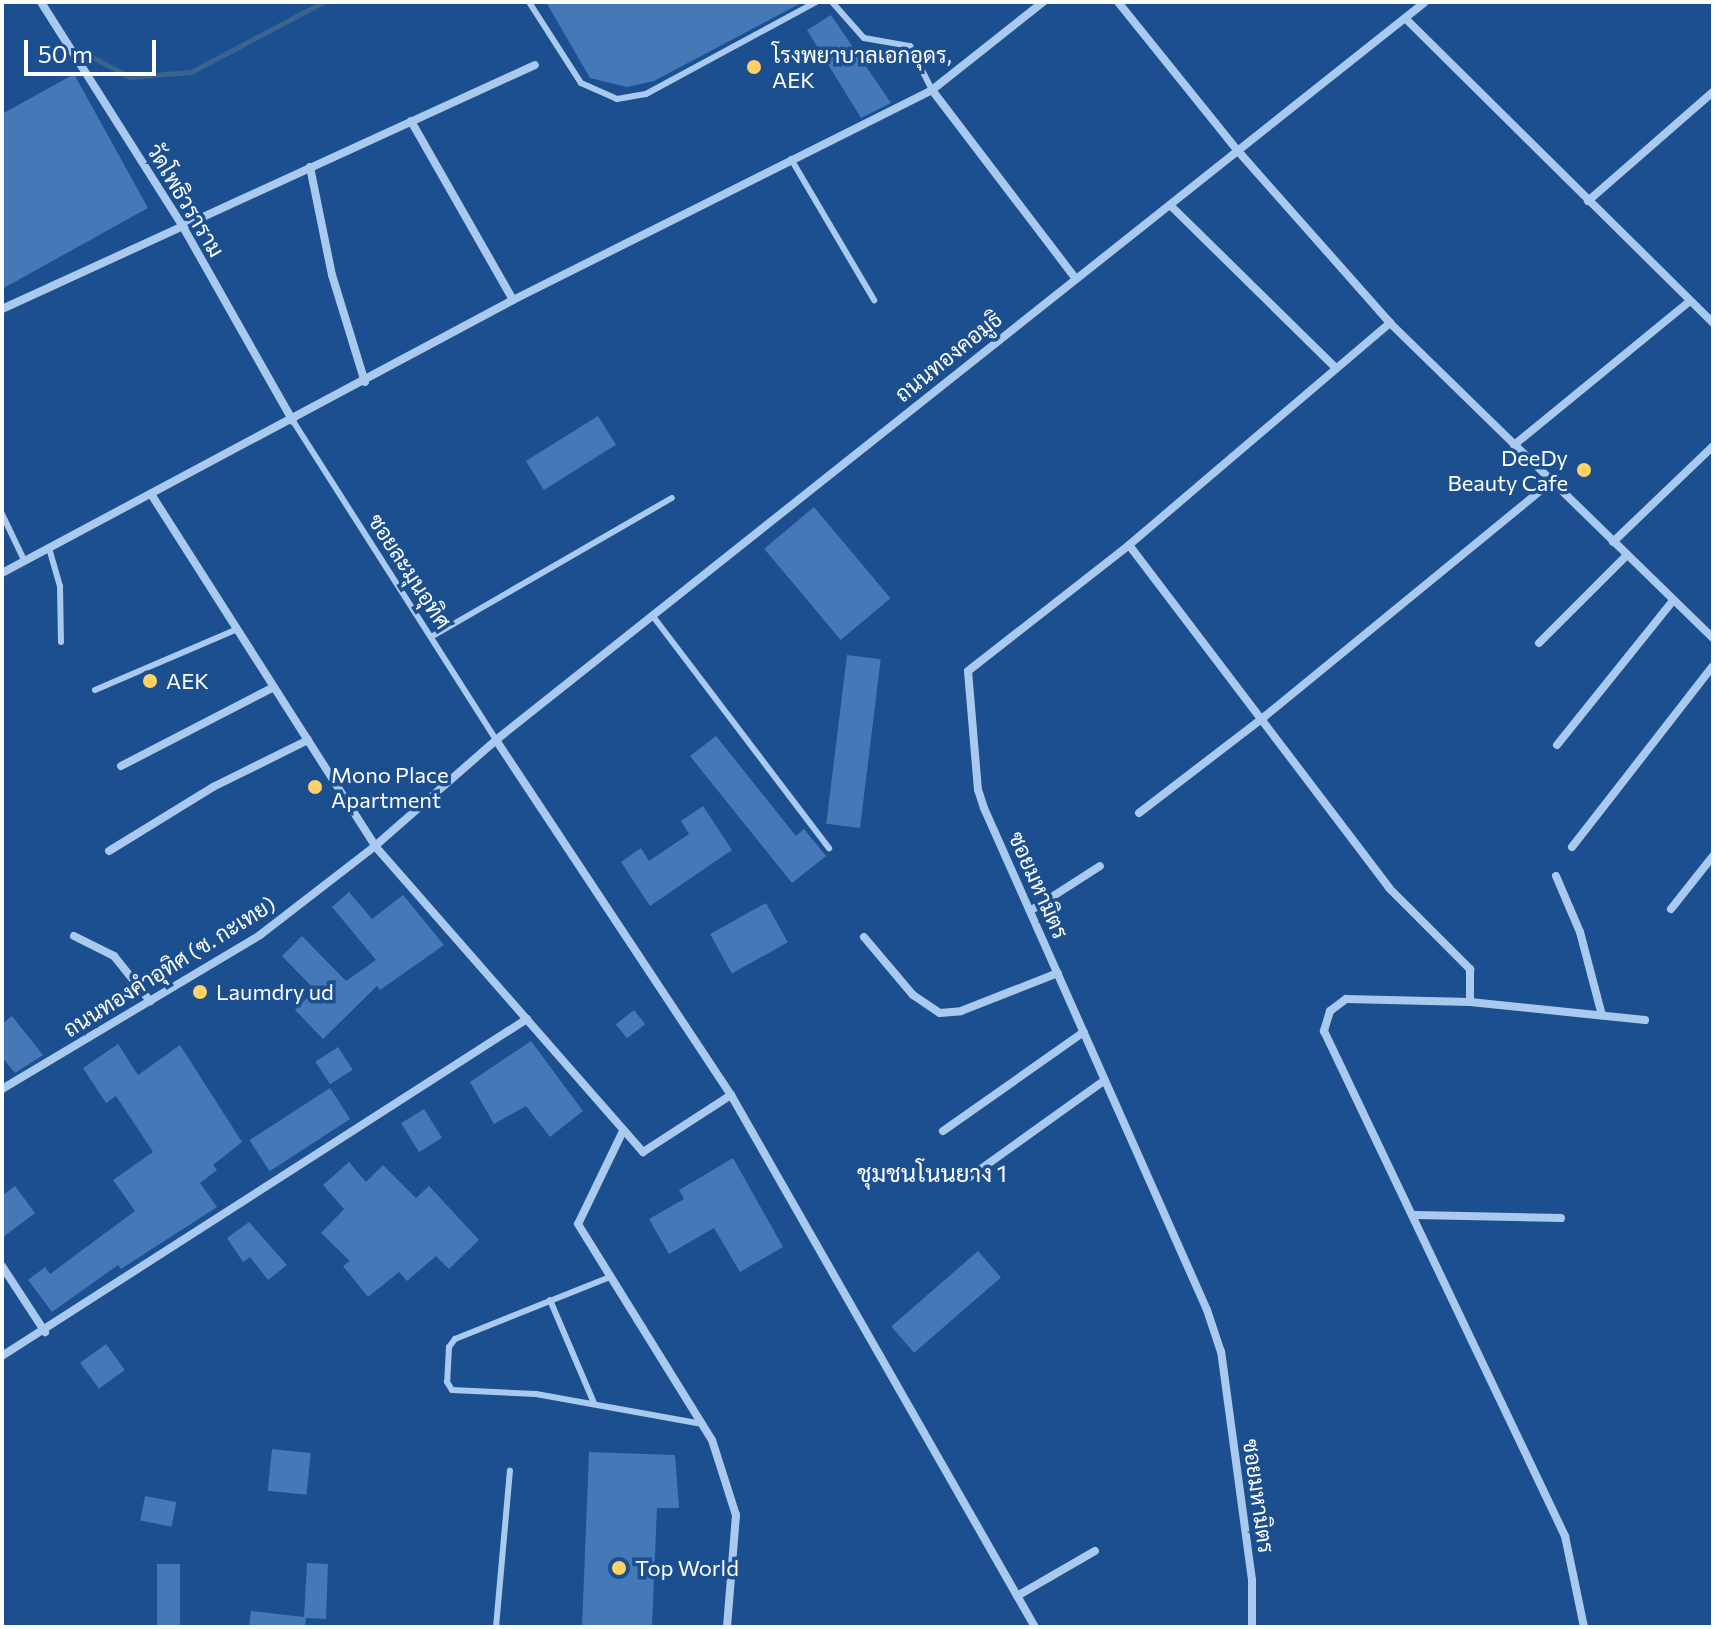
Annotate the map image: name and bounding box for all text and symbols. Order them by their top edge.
scale bar [28,24,160,74]
text: 50 m [38,39,93,68]
place label: โรงพยาบาลเอกอุดร, AEK [772,41,952,92]
marker: โรงพยาบาลเอกอุดร, AEK [743,56,765,78]
street label: วัดโพธิวราราม [142,138,230,262]
street label: ถนนทองคอมูธิ [889,305,1007,407]
place label: DeeDy Beauty Cafe [1447,444,1568,496]
marker: DeeDy Beauty Cafe [1575,461,1593,479]
street label: ซอยละมุนอุทิศ [363,509,457,633]
place label: AEK [166,668,209,694]
marker: AEK [141,672,159,690]
place label: Mono Place Apartment [331,761,448,812]
marker: Mono Place Apartment [306,778,324,796]
street label: ซอยมหามิตร [1004,827,1074,943]
street label: ถนนทองคำอุทิศ (ซ. กะเทย) [58,890,280,1042]
place label: Laumdry ud [216,979,334,1005]
marker: Laumdry ud [191,983,209,1001]
district label: ชุมชนโนนยาง 1 [857,1159,1007,1187]
street label: ซอยมหามิตร [1238,1437,1280,1555]
place label: Top World [635,1555,739,1581]
marker: Top World [610,1559,628,1577]

